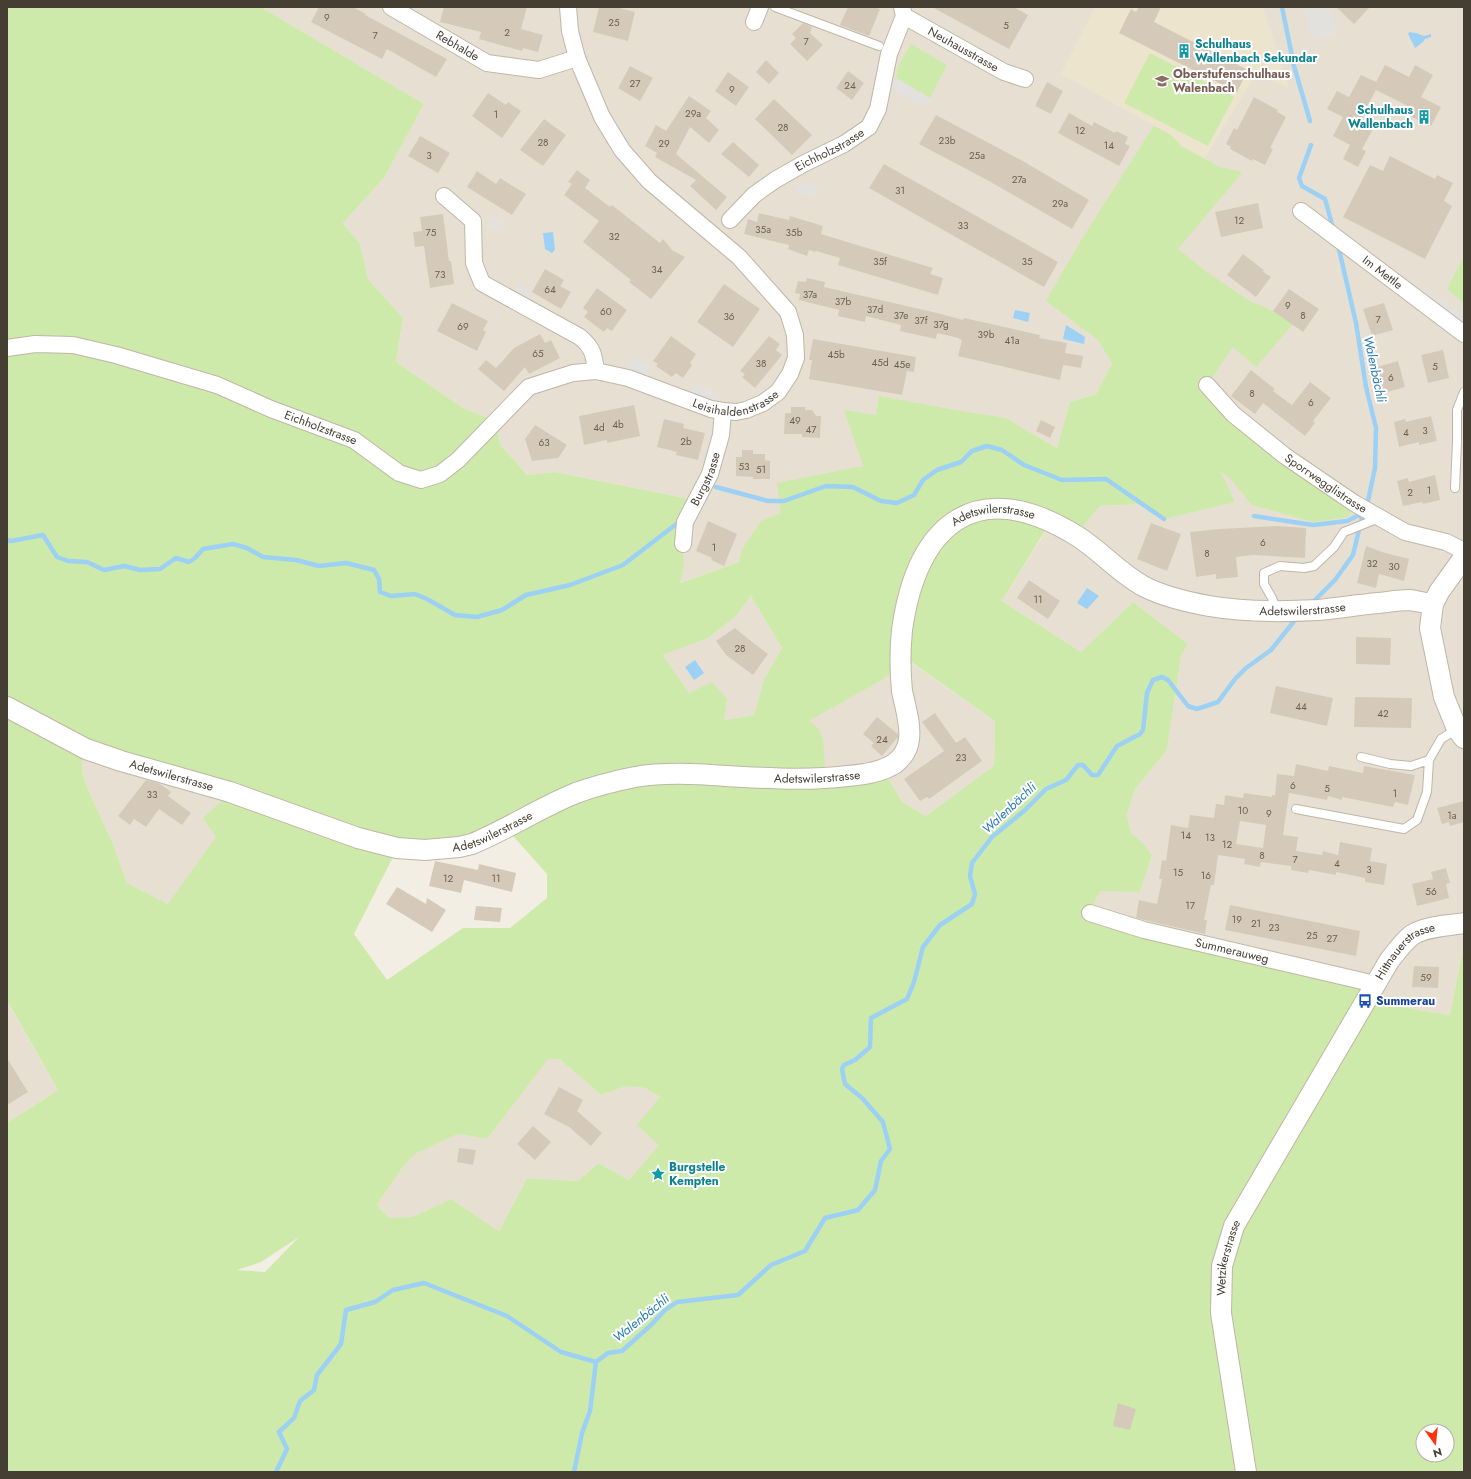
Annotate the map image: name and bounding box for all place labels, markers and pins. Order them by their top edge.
place label: Schulhaus Wallenbach Sekundar [1195,35,1317,67]
building icon: Schulhaus Wallenbach Sekundar [1176,43,1192,59]
place label: Oberstufenschulhaus Walenbach [1173,65,1291,97]
school or university icon: Oberstufenschulhaus Walenbach [1154,73,1170,89]
place label: Schulhaus Wallenbach [1348,101,1414,133]
building icon: Schulhaus Wallenbach [1416,109,1432,125]
place label: Summerau [1376,992,1435,1010]
bus stop icon: Summerau [1357,993,1373,1009]
place label: Burgstelle Kempten [669,1158,726,1190]
place icon: Burgstelle Kempten [650,1166,666,1182]

